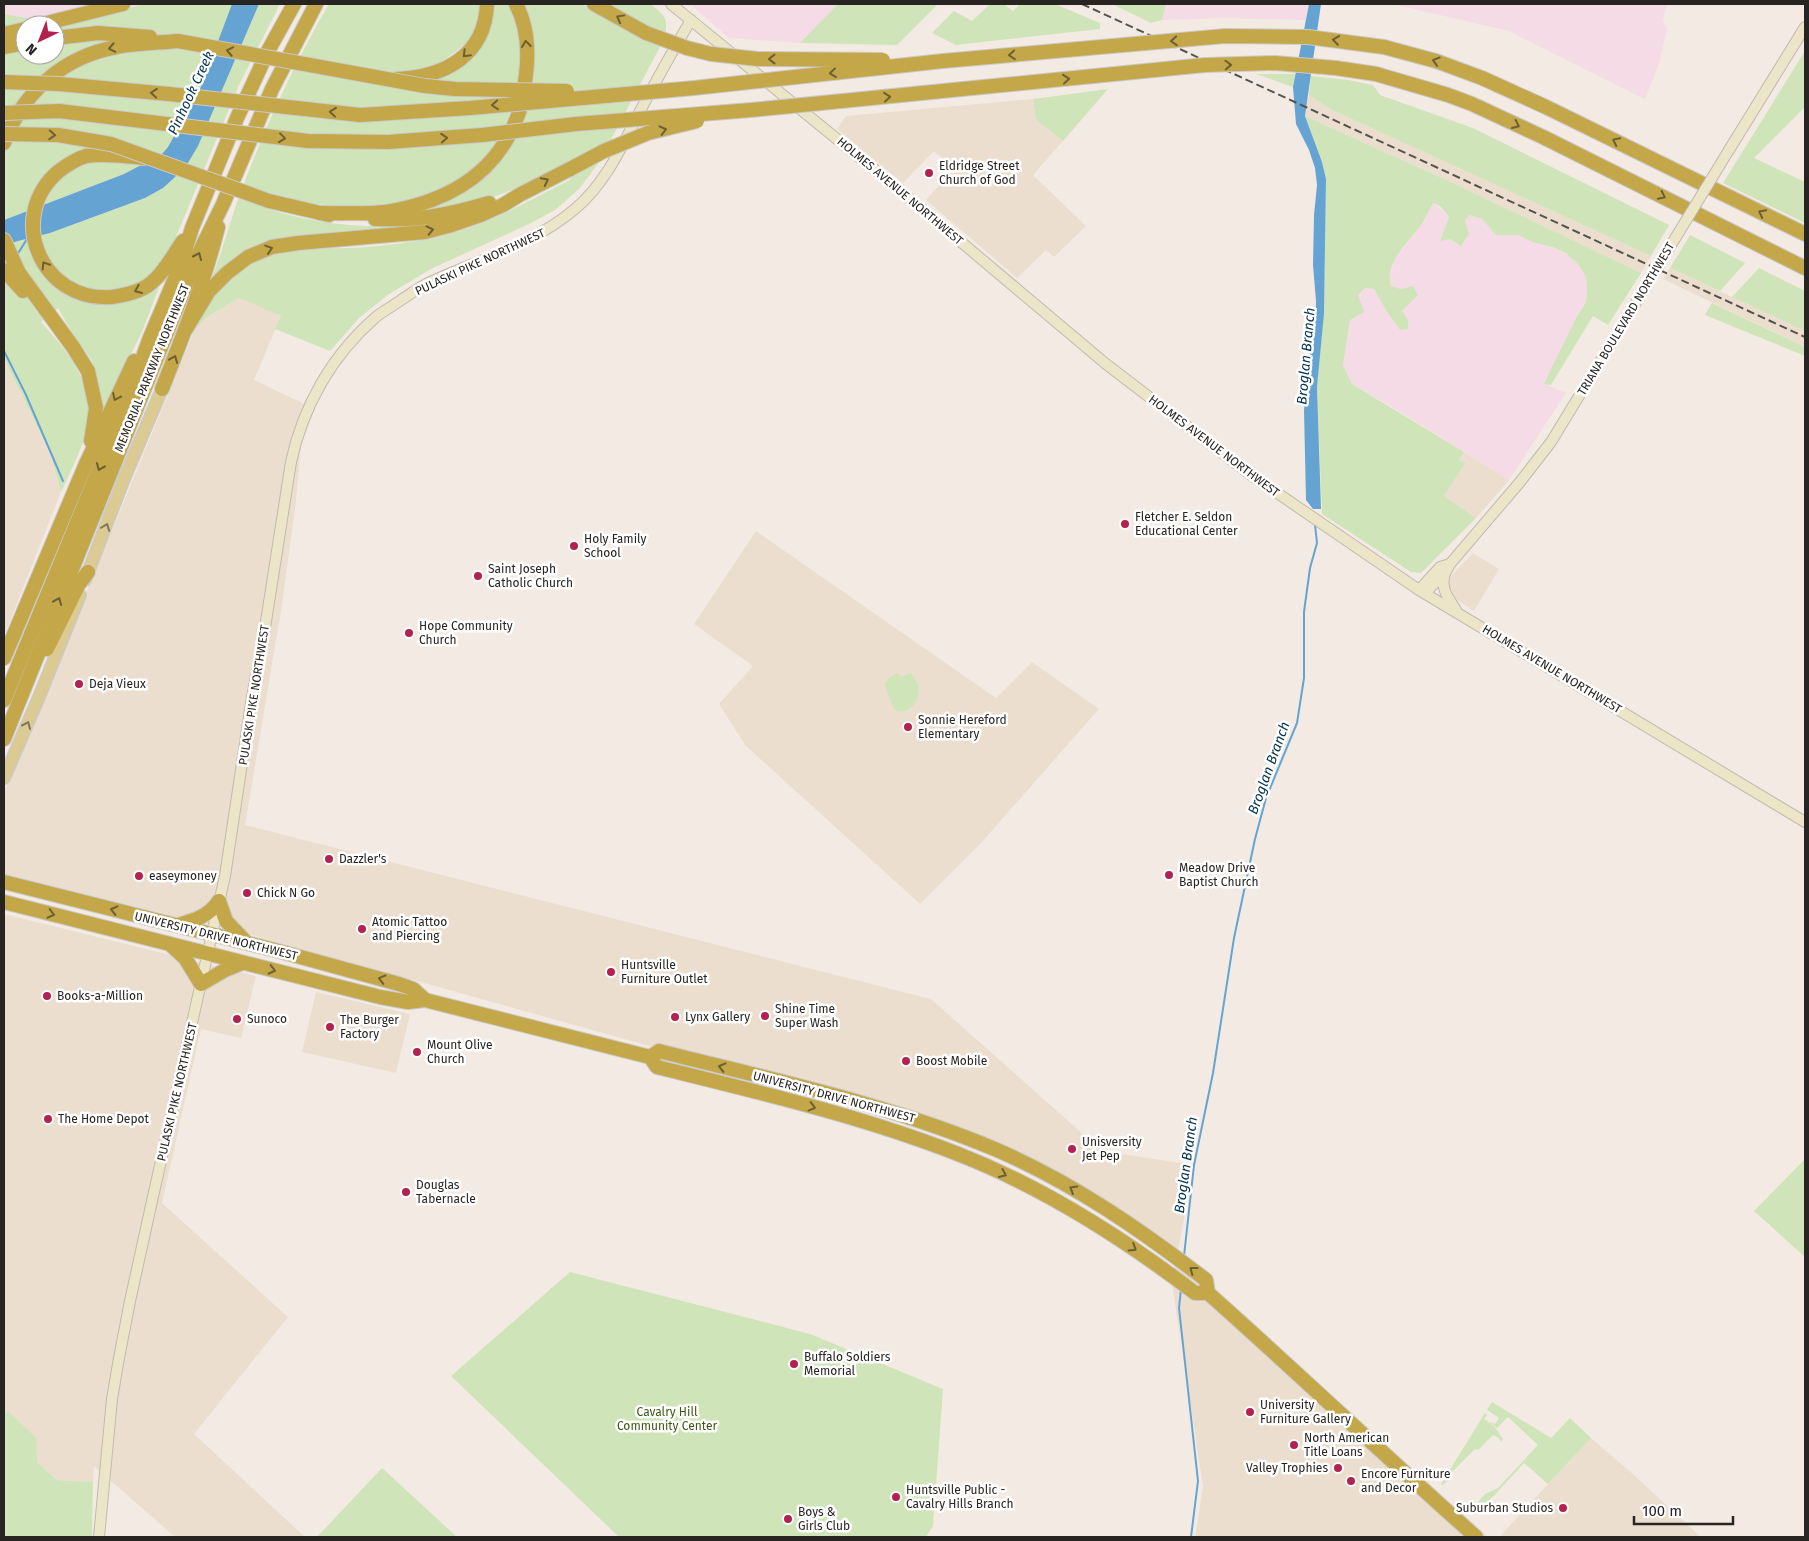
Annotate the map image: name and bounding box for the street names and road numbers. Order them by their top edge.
street label: HOLMES AVENUE NORTHWEST [834,134,966,248]
street label: PULASKI PIKE NORTHWEST [413,225,548,298]
street label: TRIANA BOULEVARD NORTHWEST [1575,239,1678,398]
street label: MEMORIAL PARKWAY NORTHWEST [112,281,193,454]
street label: HOLMES AVENUE NORTHWEST [1146,392,1283,500]
street label: HOLMES AVENUE NORTHWEST [1480,622,1625,717]
street label: PULASKI PIKE NORTHWEST [236,623,272,766]
street label: UNIVERSITY DRIVE NORTHWEST [133,909,300,963]
street label: PULASKI PIKE NORTHWEST [154,1021,200,1163]
street label: UNIVERSITY DRIVE NORTHWEST [751,1069,917,1126]

